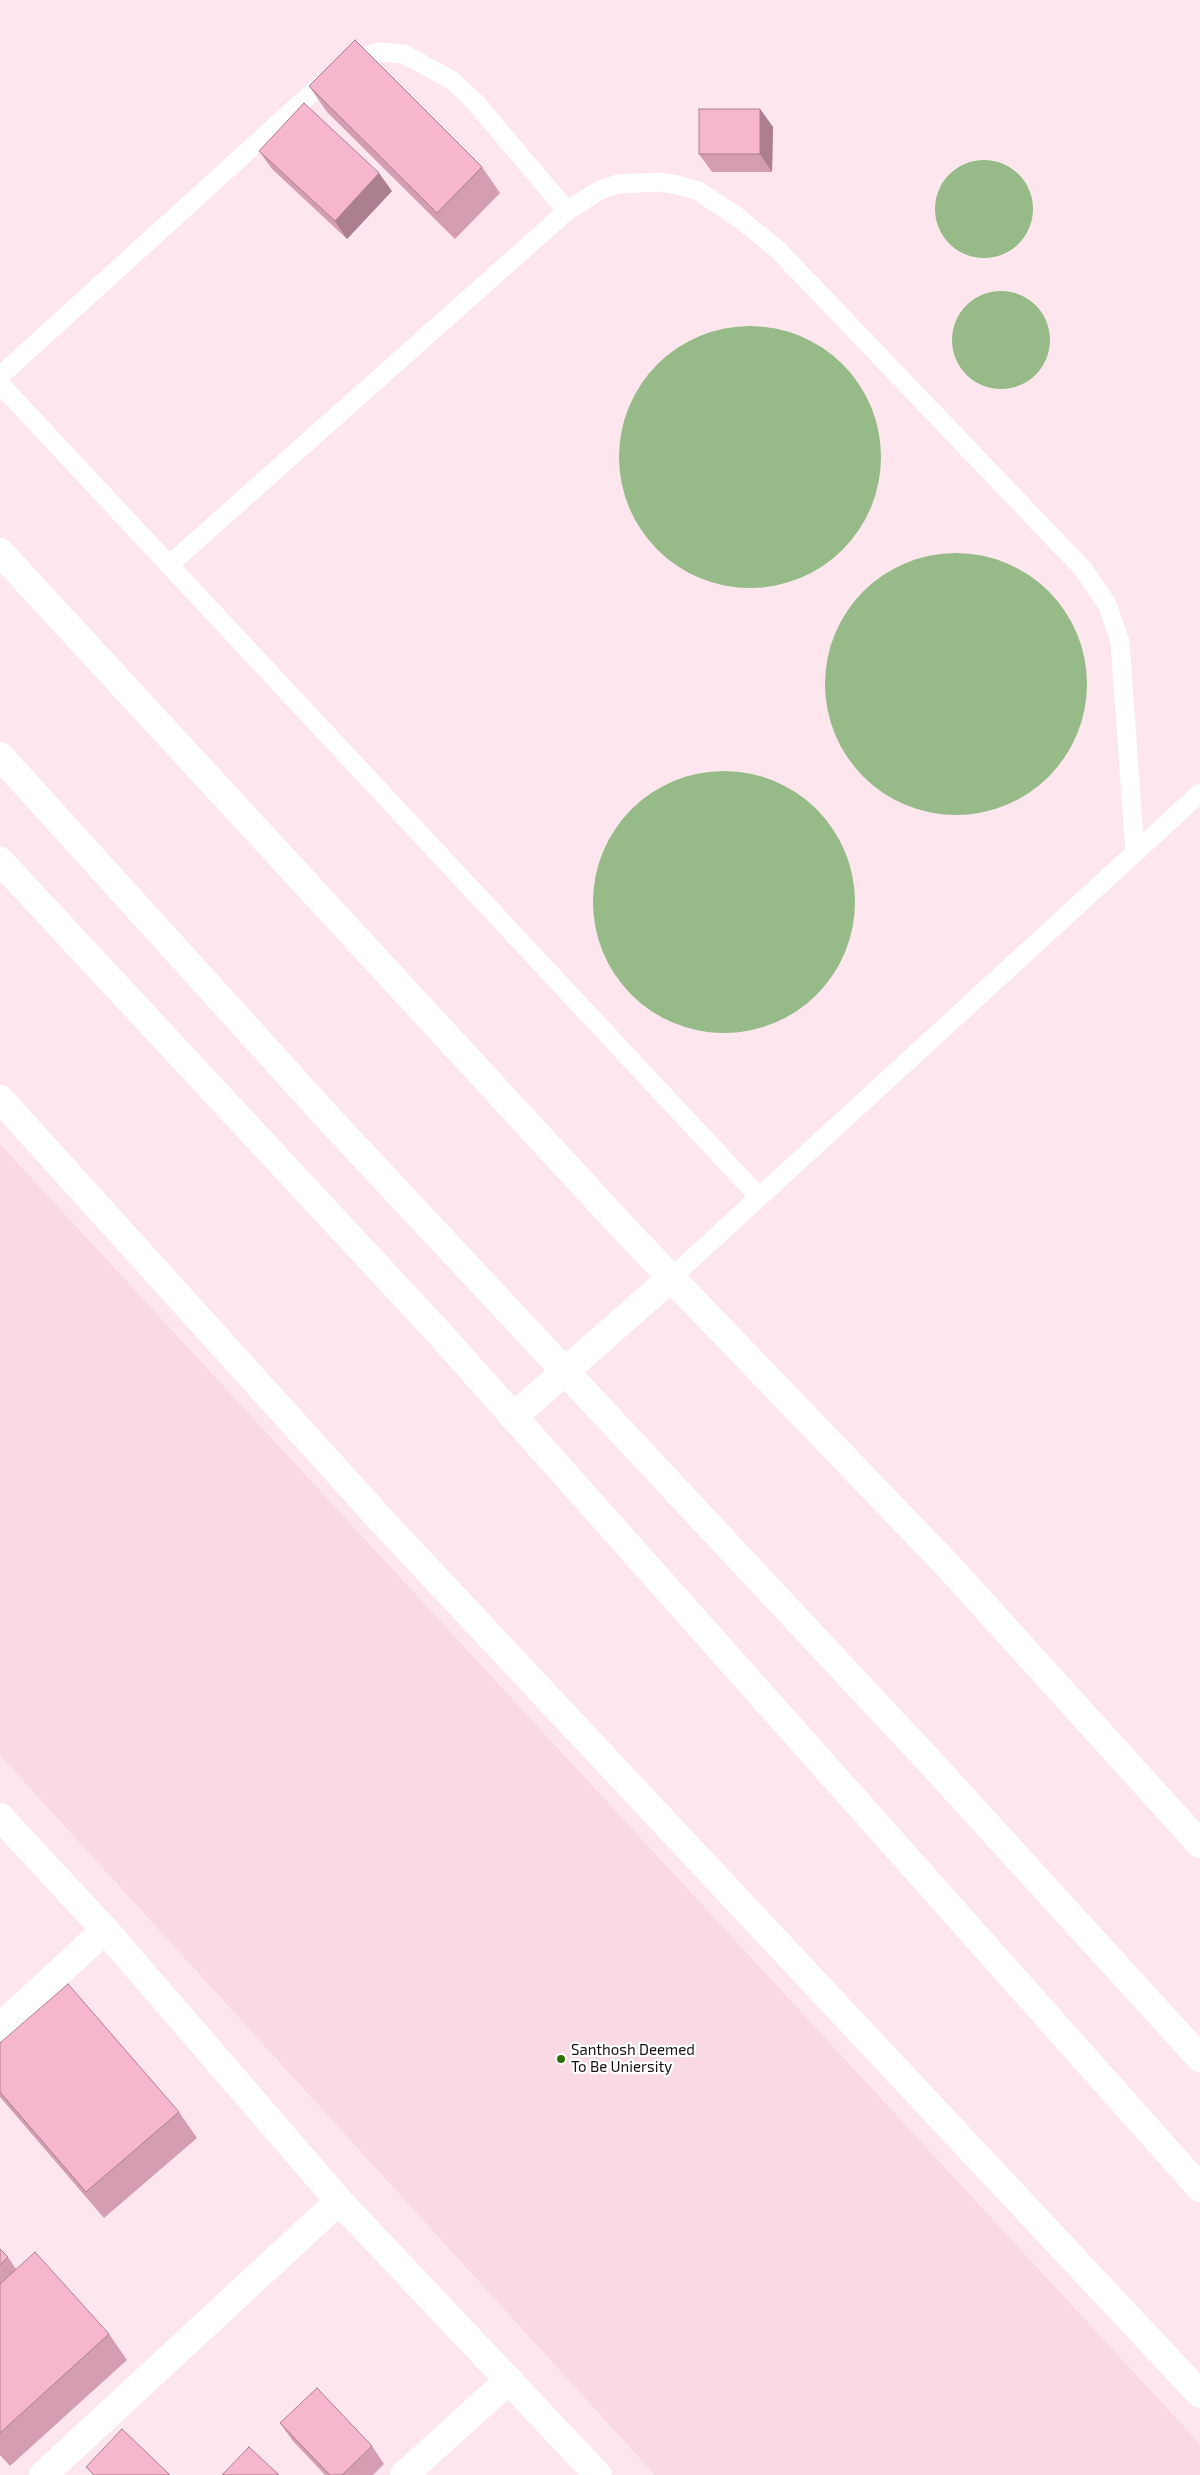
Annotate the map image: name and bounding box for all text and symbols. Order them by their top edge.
place label: Santhosh Deemed To Be Uniersity [571,2041,695,2076]
marker: Santhosh Deemed To Be Uniersity [555,2053,567,2065]

